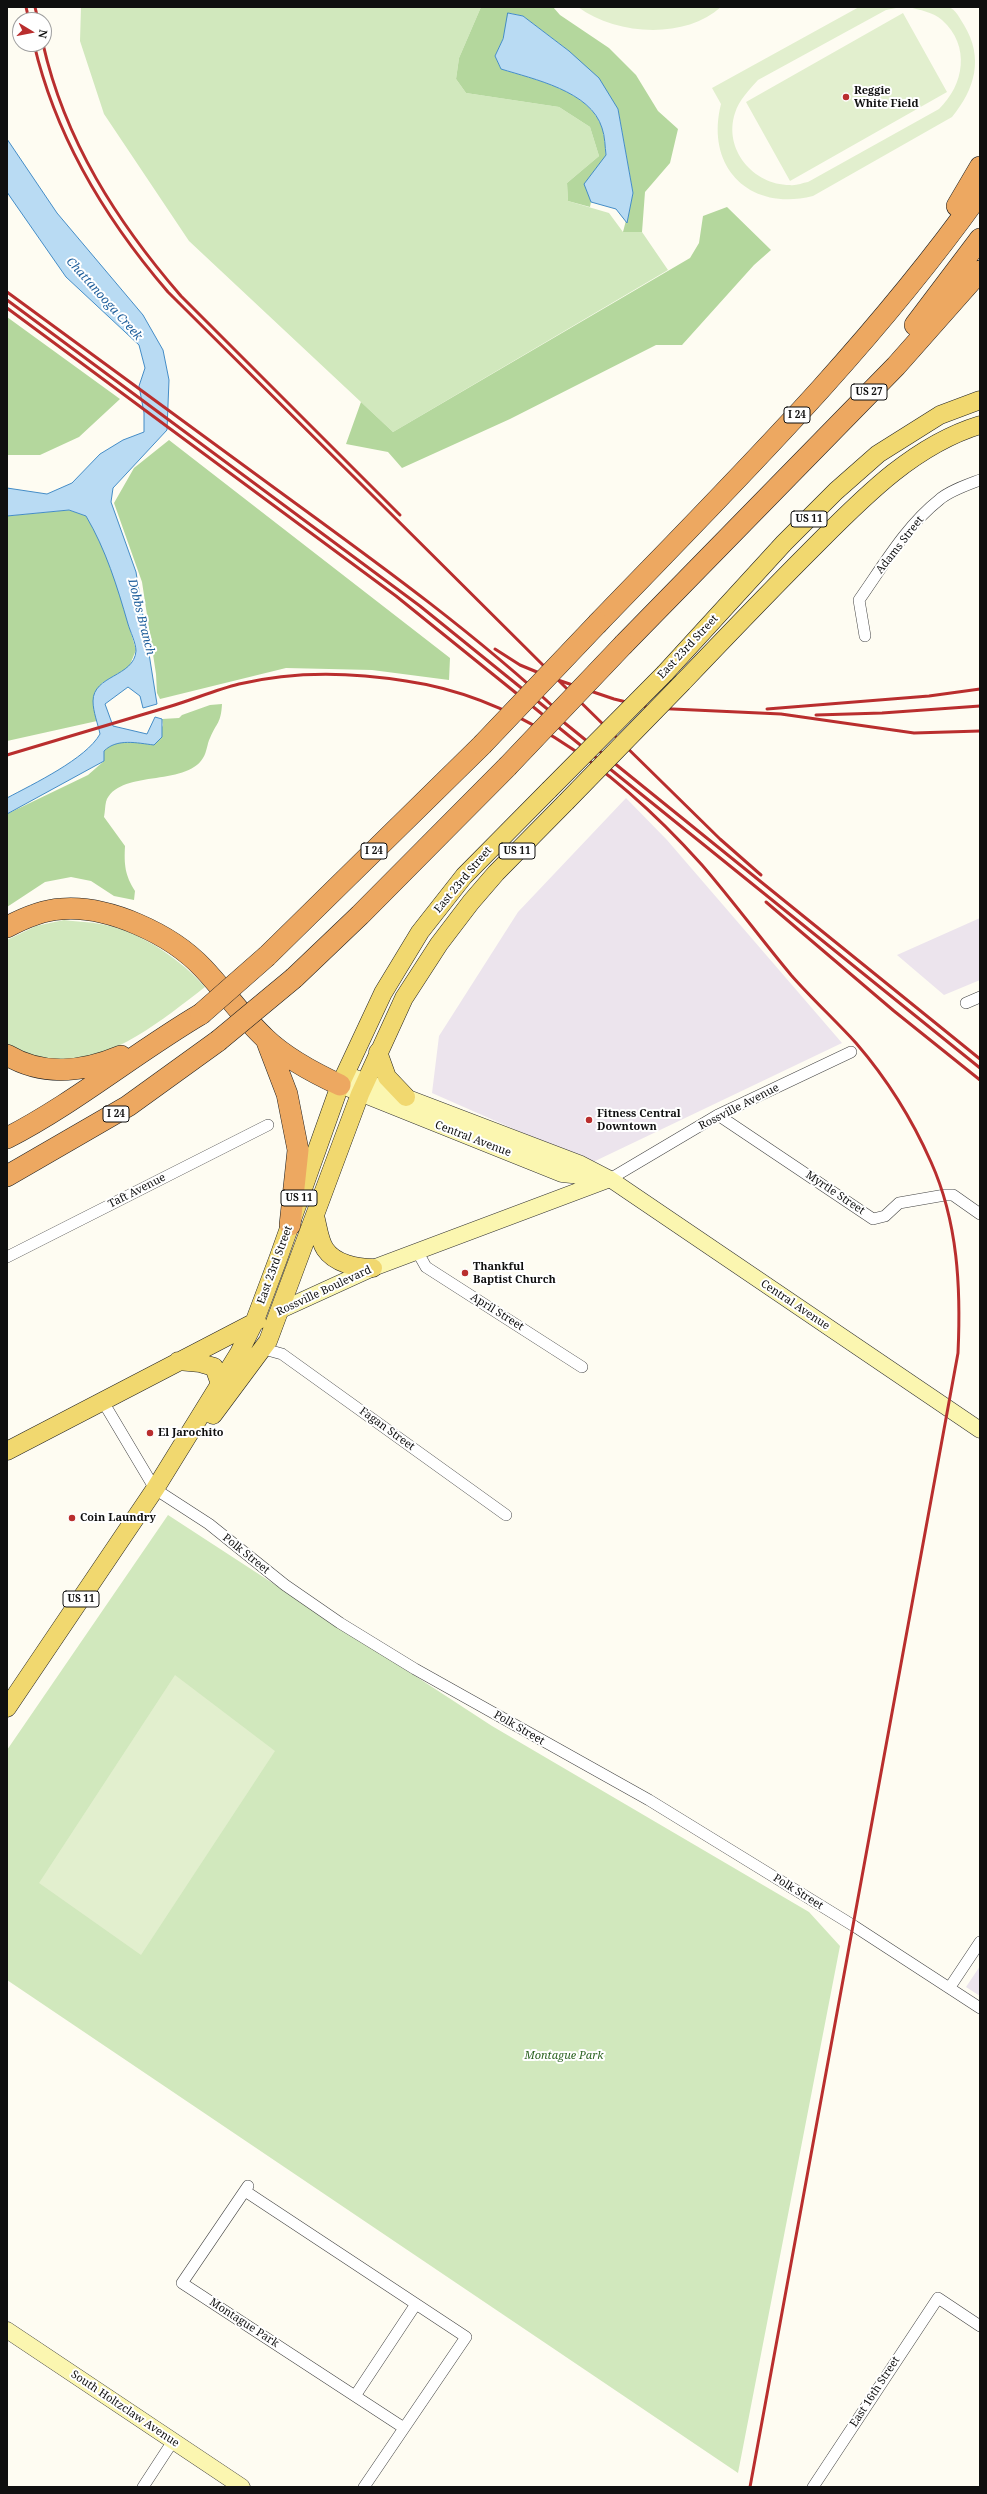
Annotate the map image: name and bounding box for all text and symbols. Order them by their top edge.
north arrow [12,12,52,52]
text: N [35,28,51,40]
place label: Reggie White Field [854,84,919,110]
marker: Reggie White Field [841,92,851,102]
water label: Chattanooga Creek [63,255,145,343]
road number: US 27 [851,384,887,400]
road number: I 24 [784,407,810,423]
road number: US 11 [791,511,827,527]
street label: Adams Street [873,514,927,576]
water label: Dobbs Branch [125,577,157,657]
street label: East 23rd Street [655,612,721,682]
road number: I 24 [361,843,387,859]
road number: US 11 [499,843,535,859]
street label: East 23rd Street [431,844,495,916]
street label: Rossville Avenue [697,1081,781,1133]
road number: I 24 [103,1106,129,1122]
place label: Fitness Central Downtown [597,1107,681,1133]
marker: Fitness Central Downtown [584,1115,594,1125]
street label: Central Avenue [433,1118,513,1160]
street label: Myrtle Street [803,1168,867,1218]
street label: Taft Avenue [106,1171,168,1211]
road number: US 11 [281,1190,317,1206]
street label: East 23rd Street [255,1224,295,1306]
place label: Thankful Baptist Church [473,1260,556,1286]
street label: Rossville Boulevard [274,1263,374,1319]
marker: Thankful Baptist Church [460,1268,470,1278]
street label: Central Avenue [758,1277,832,1333]
street label: April Street [468,1290,526,1334]
street label: Fagan Street [357,1405,417,1453]
place label: El Jarochito [158,1426,224,1440]
marker: El Jarochito [145,1428,155,1438]
place label: Coin Laundry [80,1511,156,1525]
marker: Coin Laundry [67,1513,77,1523]
street label: Polk Street [220,1531,272,1577]
road number: US 11 [63,1591,99,1607]
street label: Polk Street [491,1708,547,1748]
street label: Polk Street [771,1871,825,1913]
park label: Montague Park [524,2049,604,2063]
street label: Montague Park [207,2296,281,2350]
street label: East 16th Street [847,2354,903,2430]
street label: South Holtzclaw Avenue [68,2368,182,2450]

